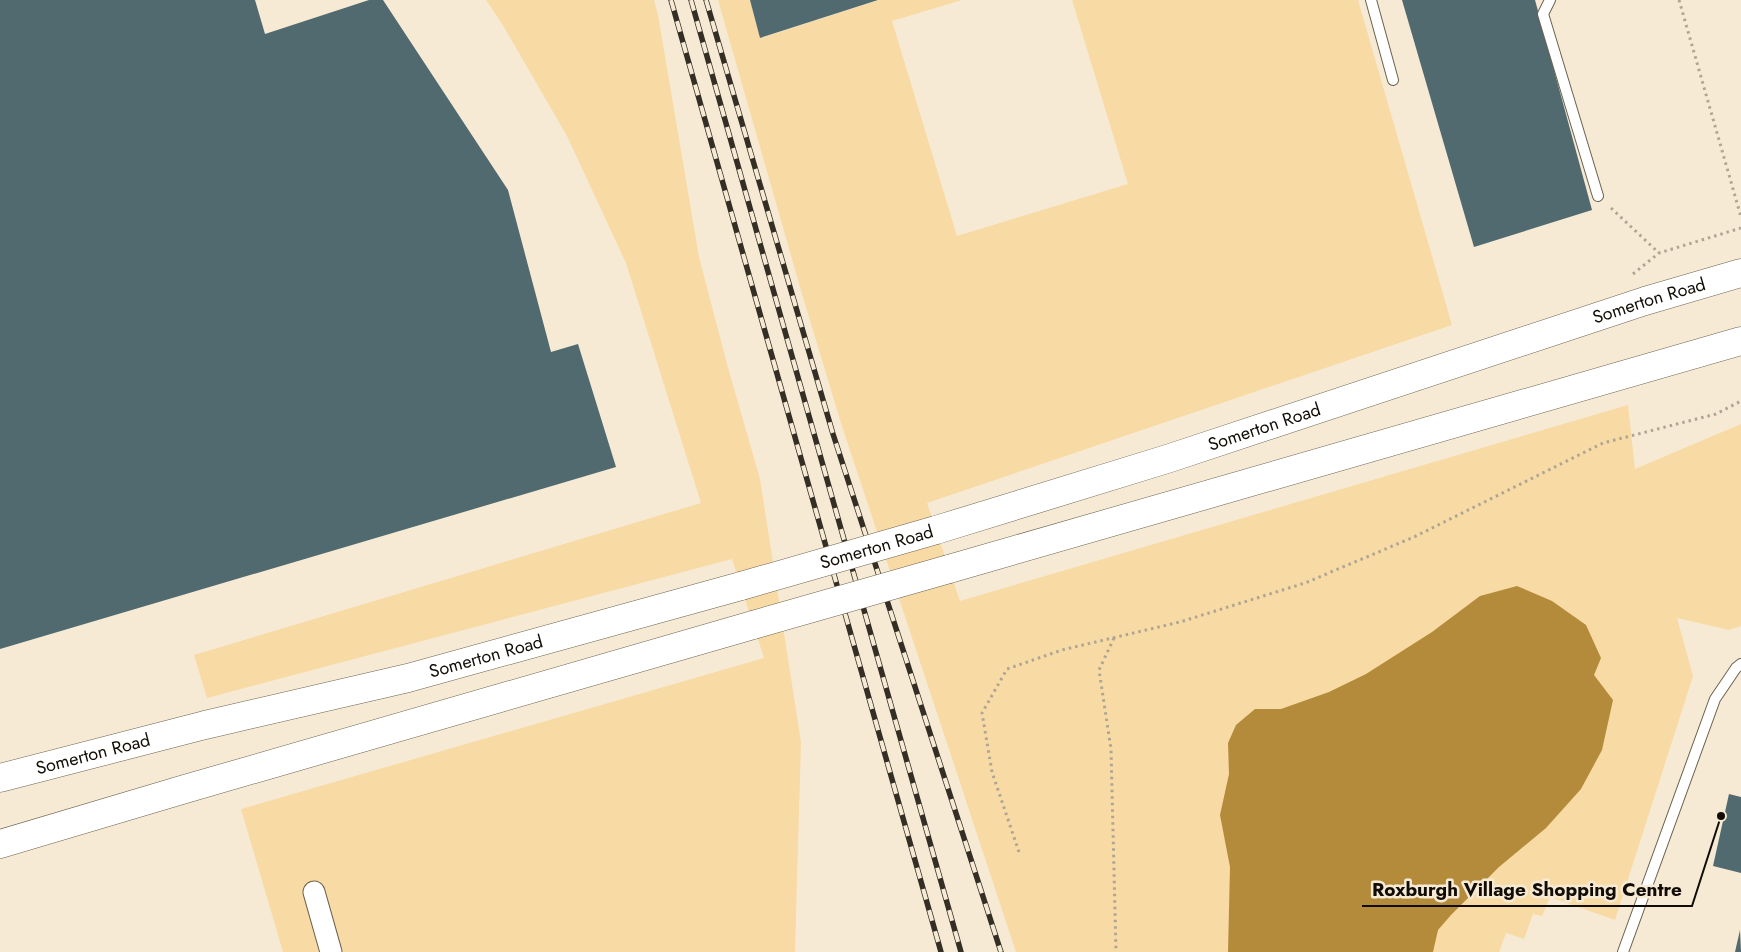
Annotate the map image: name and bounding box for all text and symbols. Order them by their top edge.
street label: Somerton Road [1589,271,1709,330]
street label: Somerton Road [1204,396,1324,458]
street label: Somerton Road [817,518,936,576]
street label: Somerton Road [426,628,546,685]
street label: Somerton Road [33,727,153,781]
callout: Roxburgh Village Shopping Centre [1362,872,1692,906]
text: Roxburgh Village Shopping Centre [1372,876,1682,903]

